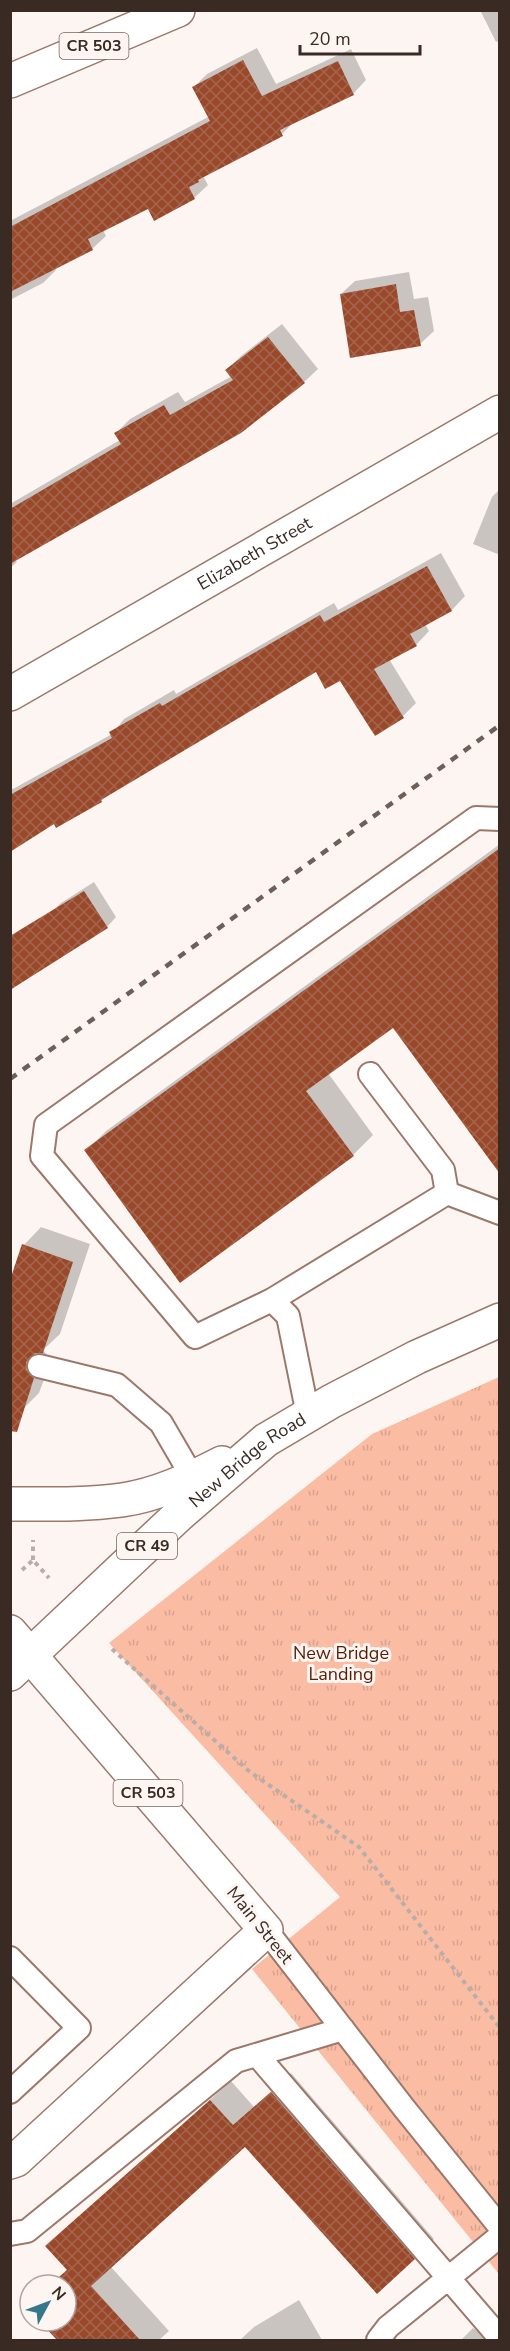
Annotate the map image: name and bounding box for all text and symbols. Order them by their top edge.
scale bar [300,18,420,56]
text: 20 m [309,27,351,51]
road number: CR 503 [60,33,128,59]
street label: Elizabeth Street [193,511,317,596]
street label: New Bridge Road [184,1407,310,1513]
road number: CR 49 [117,1533,177,1559]
park label: New Bridge Landing [293,1641,389,1686]
road number: CR 503 [114,1780,182,1806]
street label: Main Street [221,1881,299,1969]
north arrow [18,2273,78,2333]
text: N [46,2282,71,2306]

